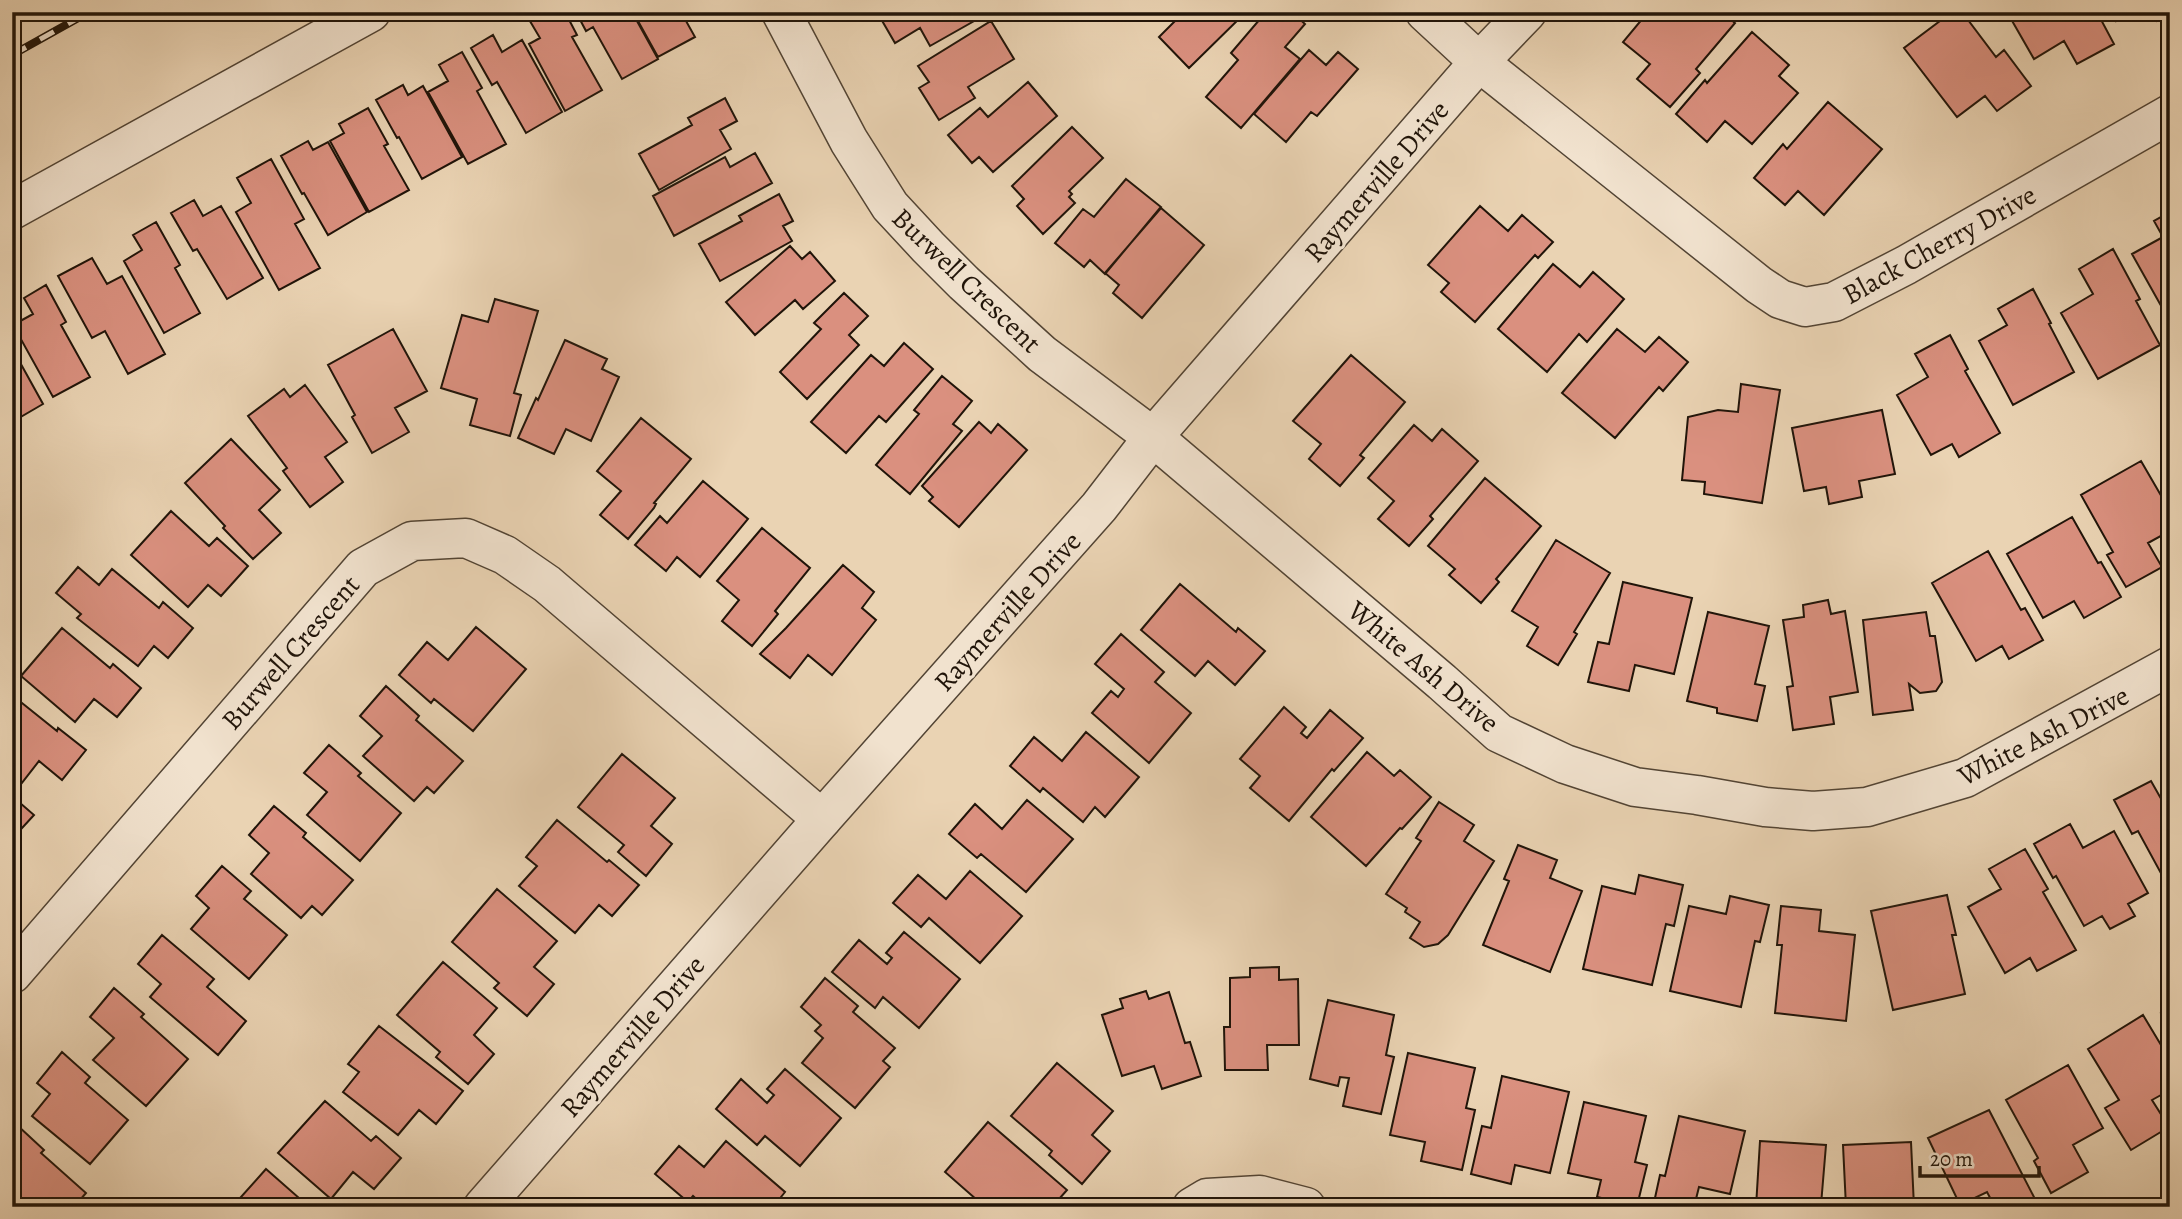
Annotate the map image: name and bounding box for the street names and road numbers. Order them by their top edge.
street label: Raymerville Drive [1296,92,1458,271]
street label: Black Cherry Drive [1836,176,2043,314]
street label: Burwell Crescent [883,200,1049,362]
street label: Raymerville Drive [926,523,1090,700]
street label: Burwell Crescent [213,567,369,738]
street label: White Ash Drive [1339,591,1507,741]
street label: White Ash Drive [1951,677,2135,796]
street label: Raymerville Drive [552,947,714,1126]

